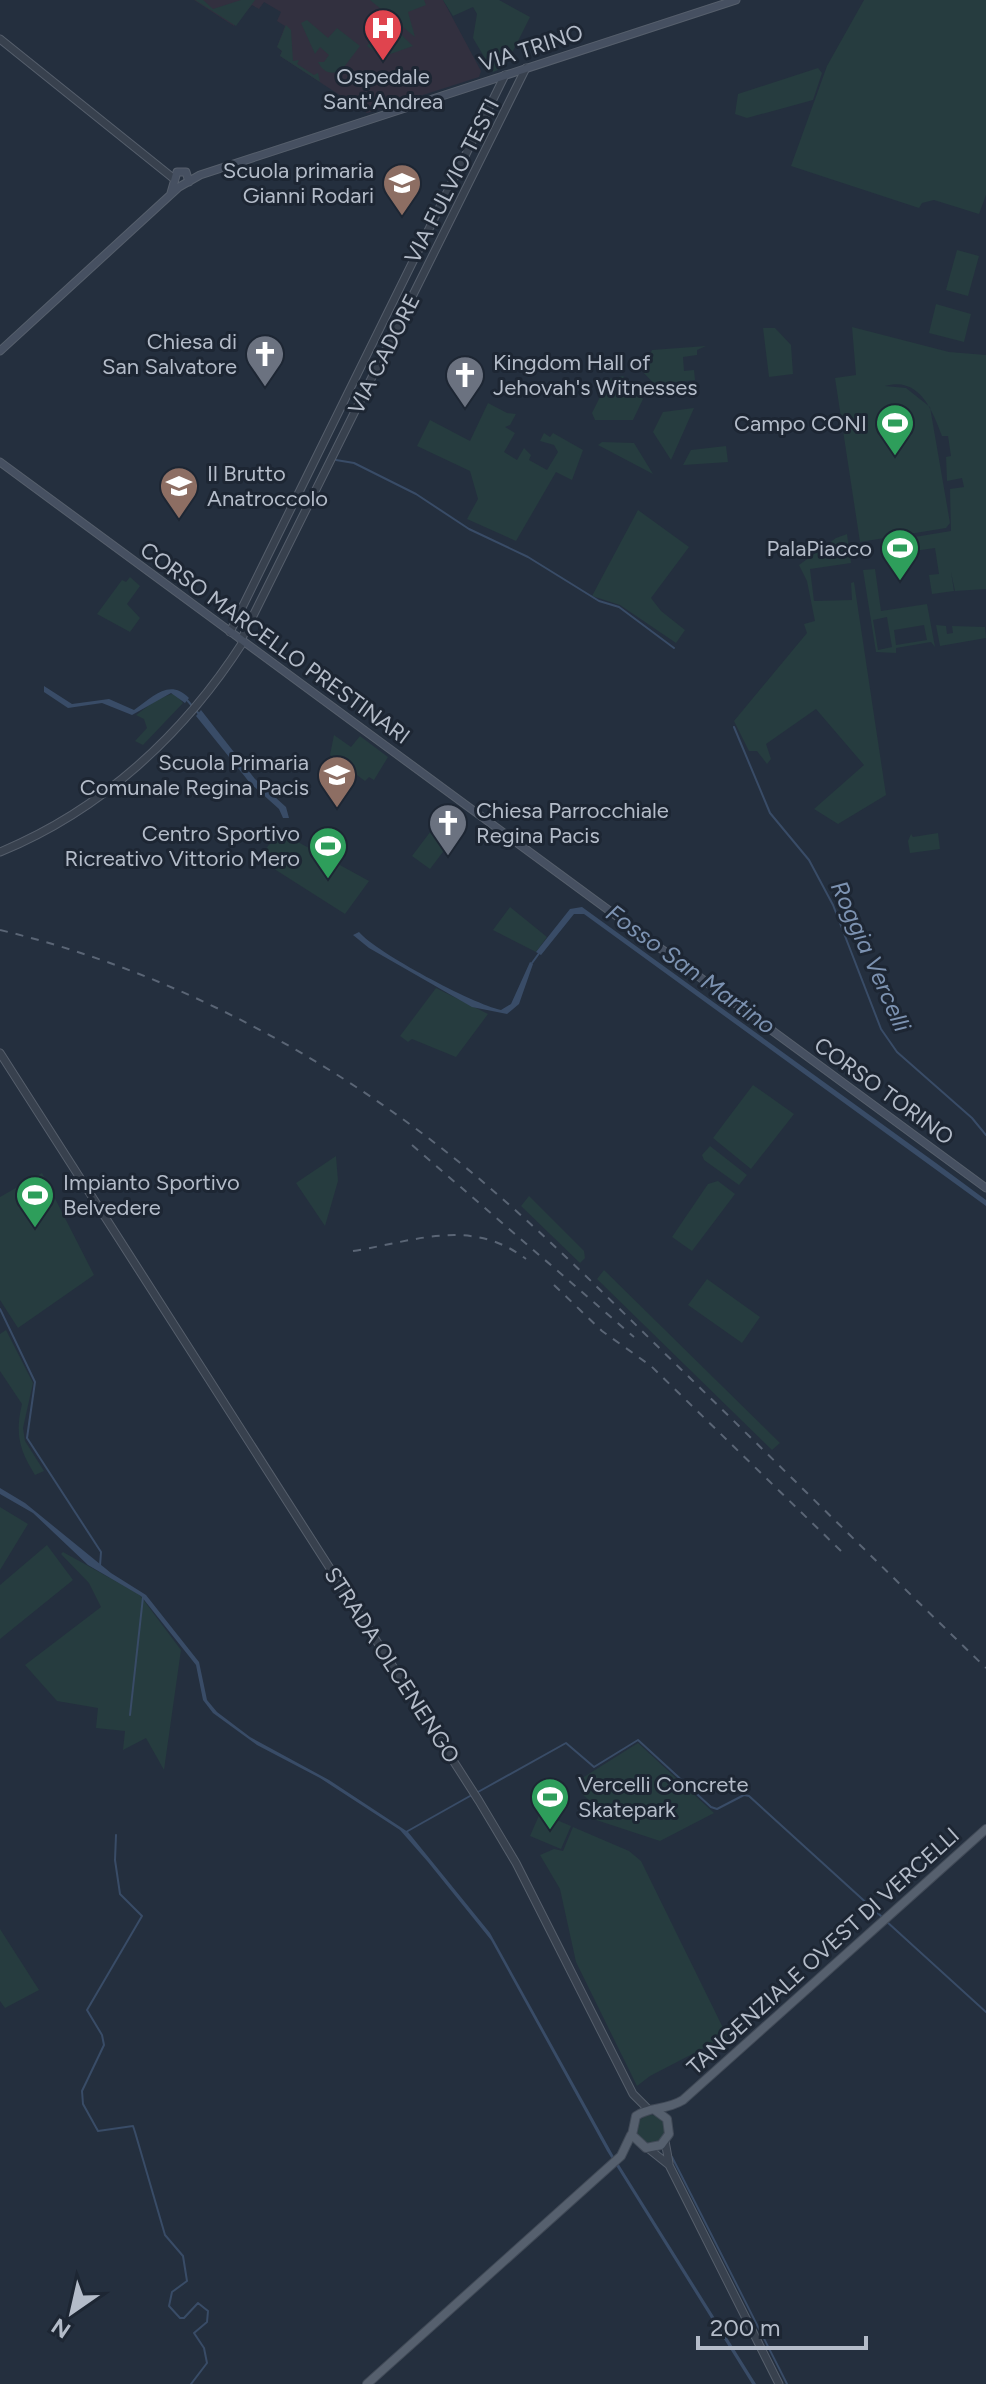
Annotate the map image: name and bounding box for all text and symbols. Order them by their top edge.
hospital icon: Ospedale Sant'Andrea [362,7,404,62]
street label: VIA TRINO [476,19,586,77]
place label: Ospedale Sant'Andrea [323,63,443,115]
street label: VIA FULVIO TESTI [399,94,505,268]
place label: Scuola primaria Gianni Rodari [223,157,374,209]
school or university icon: Scuola primaria Gianni Rodari [381,162,423,217]
street label: VIA CADORE [342,289,426,419]
place label: Chiesa di San Salvatore [102,328,237,380]
church icon: Chiesa di San Salvatore [244,333,286,388]
place label: Kingdom Hall of Jehovah's Witnesses [493,349,697,401]
church icon: Kingdom Hall of Jehovah's Witnesses [444,354,486,409]
sports icon: Campo CONI [874,402,916,457]
place label: Campo CONI [734,410,867,437]
place label: Il Brutto Anatroccolo [207,460,328,512]
school or university icon: Il Brutto Anatroccolo [158,465,200,520]
sports icon: PalaPiacco [879,527,921,582]
place label: PalaPiacco [767,535,872,562]
street label: CORSO MARCELLO PRESTINARI [135,536,415,750]
place label: Scuola Primaria Comunale Regina Pacis [80,749,309,801]
school or university icon: Scuola Primaria Comunale Regina Pacis [316,754,358,809]
place label: Chiesa Parrocchiale Regina Pacis [476,797,669,849]
church icon: Chiesa Parrocchiale Regina Pacis [427,802,469,857]
place label: Centro Sportivo Ricreativo Vittorio Mero [65,820,300,872]
sports icon: Centro Sportivo Ricreativo Vittorio Mero [307,825,349,880]
water label: Roggia Vercelli [825,876,917,1036]
water label: Fosso San Martino [601,898,781,1040]
street label: CORSO TORINO [809,1031,959,1151]
place label: Impianto Sportivo Belvedere [63,1169,240,1221]
sports icon: Impianto Sportivo Belvedere [14,1174,56,1229]
street label: STRADA OLCENENGO [319,1562,465,1768]
place label: Vercelli Concrete Skatepark [578,1771,748,1823]
sports icon: Vercelli Concrete Skatepark [529,1776,571,1831]
street label: TANGENZIALE OVEST DI VERCELLI [681,1822,965,2080]
north arrow [32,2272,112,2352]
scale bar [698,2300,866,2350]
text: N [46,2312,76,2344]
text: 200 m [710,2313,781,2342]

